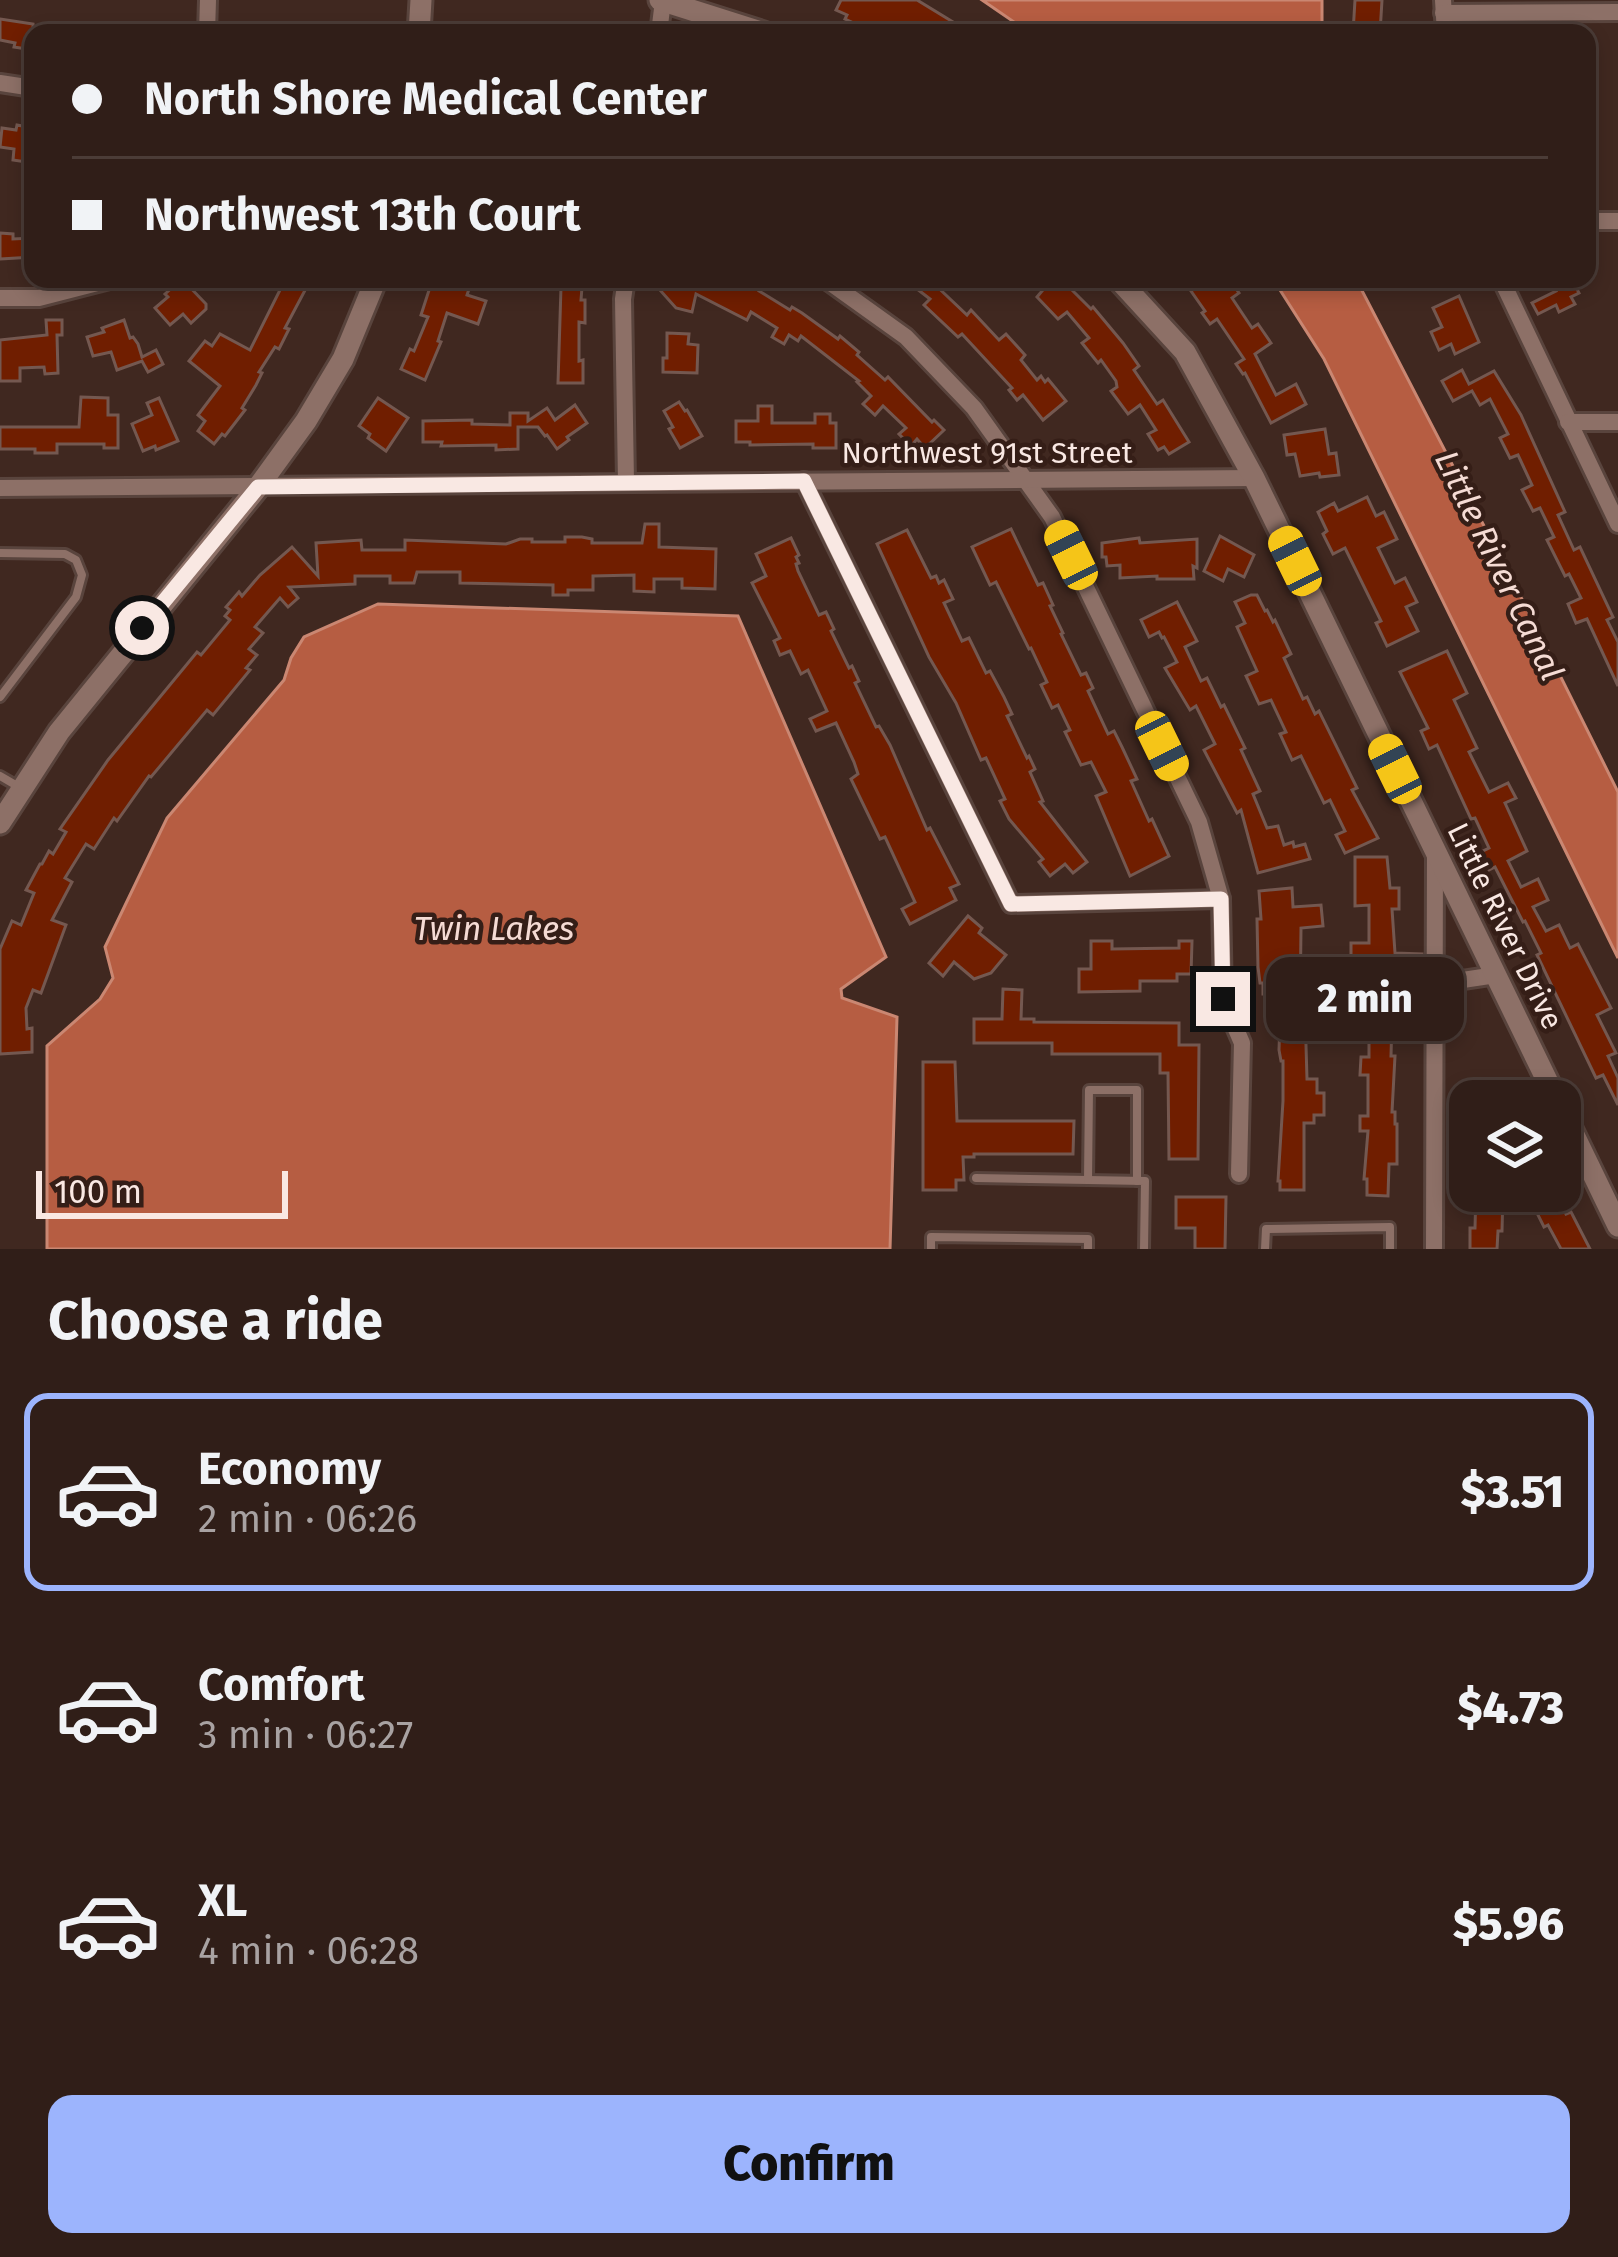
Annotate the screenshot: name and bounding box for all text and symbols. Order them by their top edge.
text: North Shore Medical Center [144,72,707,126]
text: Northwest 13th Court [144,188,581,242]
street label: Northwest 91st Street [842,435,1133,471]
water label: Little River Canal [1426,444,1572,687]
car [1039,515,1103,595]
car [1263,521,1327,601]
route start [115,601,169,655]
car [1130,706,1194,786]
car [1363,729,1427,809]
street label: Little River Drive [1439,817,1571,1035]
water label: Twin Lakes [414,909,574,949]
callout: 2 min [1265,957,1463,1041]
route end [1196,972,1250,1026]
text: 2 min [1317,976,1413,1022]
map controls [1449,1080,1581,1212]
button: layers [1449,1080,1581,1212]
scale bar [36,1165,288,1218]
text: 100 m [54,1172,142,1212]
text: Choose a ride [48,1289,383,1353]
icon: car [54,1438,162,1546]
text: Economy [198,1442,381,1496]
text: $3.51 [1461,1465,1564,1519]
text: 2 min · 06:26 [198,1496,417,1542]
icon: car [54,1654,162,1762]
text: Comfort [198,1658,365,1712]
text: $4.73 [1458,1681,1564,1735]
text: 3 min · 06:27 [198,1712,413,1758]
icon: car [54,1870,162,1978]
text: XL [198,1874,247,1928]
text: $5.96 [1453,1897,1564,1951]
text: 4 min · 06:28 [198,1928,419,1974]
button: Confirm [48,2095,1570,2233]

